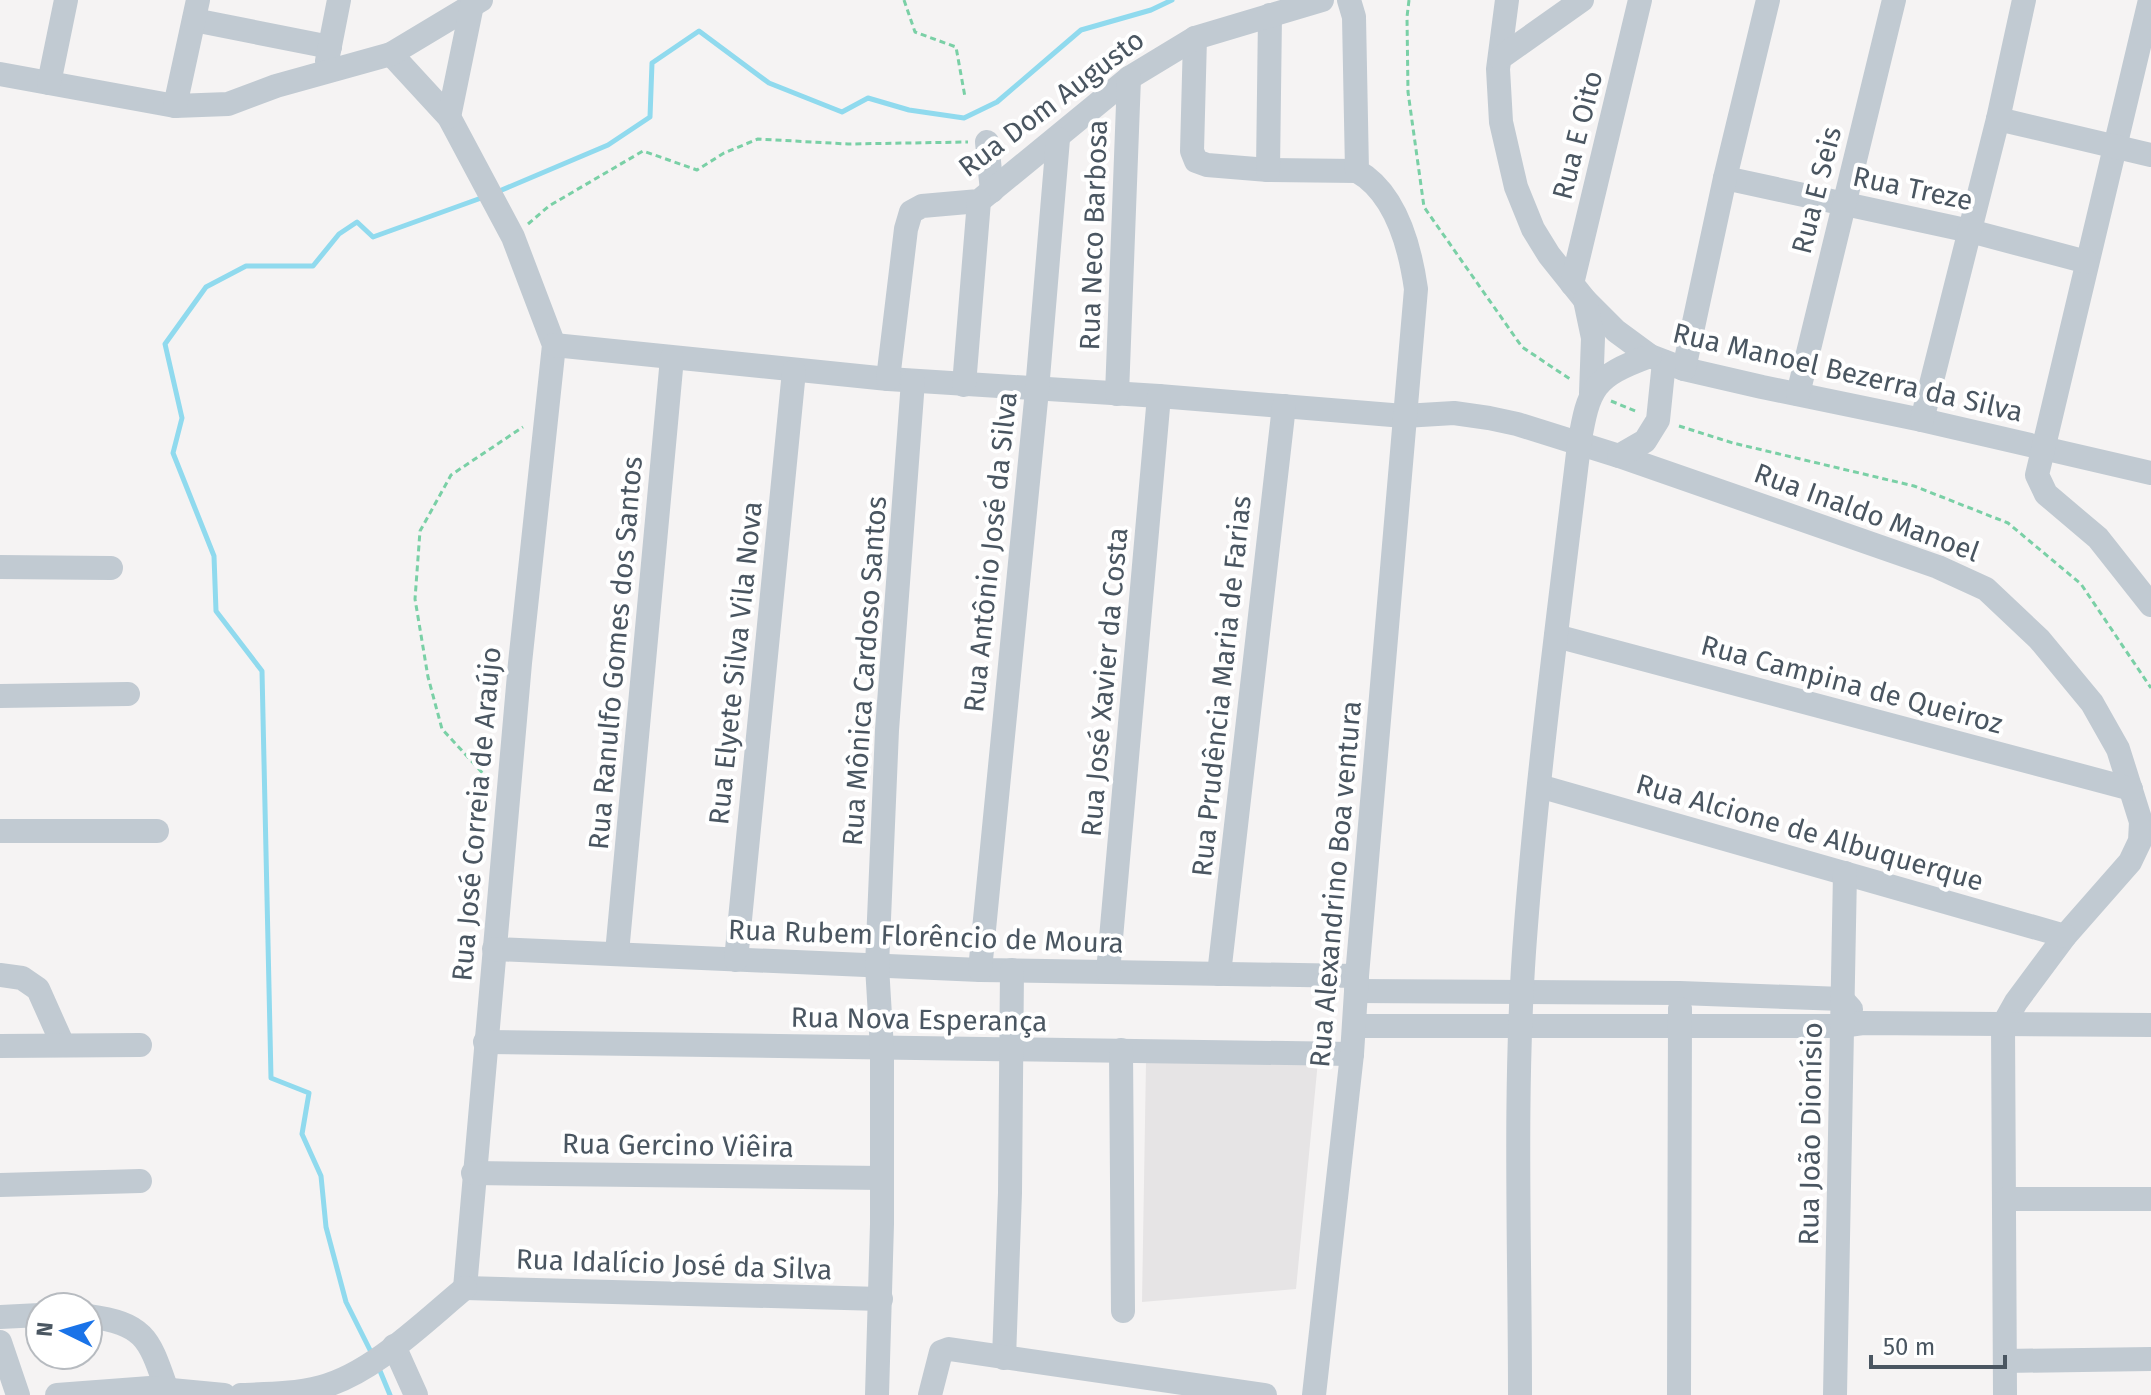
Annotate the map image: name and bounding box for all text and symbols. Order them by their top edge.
street label: Rua Dom Augusto [952,23,1151,184]
street label: Rua E Oito [1546,67,1609,203]
street label: Rua Neco Barbosa [1073,119,1114,351]
street label: Rua E Seis [1785,123,1848,257]
street label: Rua Treze [1850,160,1976,217]
street label: Rua Manoel Bezerra da Silva [1670,316,2026,429]
street label: Rua Antônio José da Silva [957,390,1024,714]
street label: Rua Ranulfo Gomes dos Santos [582,455,649,851]
street label: Rua Inaldo Manoel [1750,456,1984,569]
street label: Rua Prudência Maria de Farias [1185,494,1258,878]
street label: Rua Mônica Cardoso Santos [836,495,893,847]
street label: Rua Elyete Silva Vila Nova [702,500,769,826]
street label: Rua José Xavier da Costa [1075,526,1134,838]
street label: Rua Campina de Queiroz [1698,628,2006,741]
street label: Rua José Correia de Araújo [445,645,508,983]
street label: Rua Alexandrino Boa ventura [1303,699,1368,1069]
street label: Rua Alcione de Albuquerque [1632,767,1987,898]
street label: Rua Rubem Florêncio de Moura [728,913,1124,960]
street label: Rua Nova Esperança [790,1001,1048,1038]
street label: Rua João Dionísio [1792,1022,1829,1246]
street label: Rua Gercino Viêira [562,1127,794,1164]
street label: Rua Idalício José da Silva [515,1242,833,1287]
north arrow [24,1291,104,1371]
scale bar [1871,1319,2005,1369]
text: N [30,1321,59,1338]
text: 50 m [1883,1333,1935,1361]

